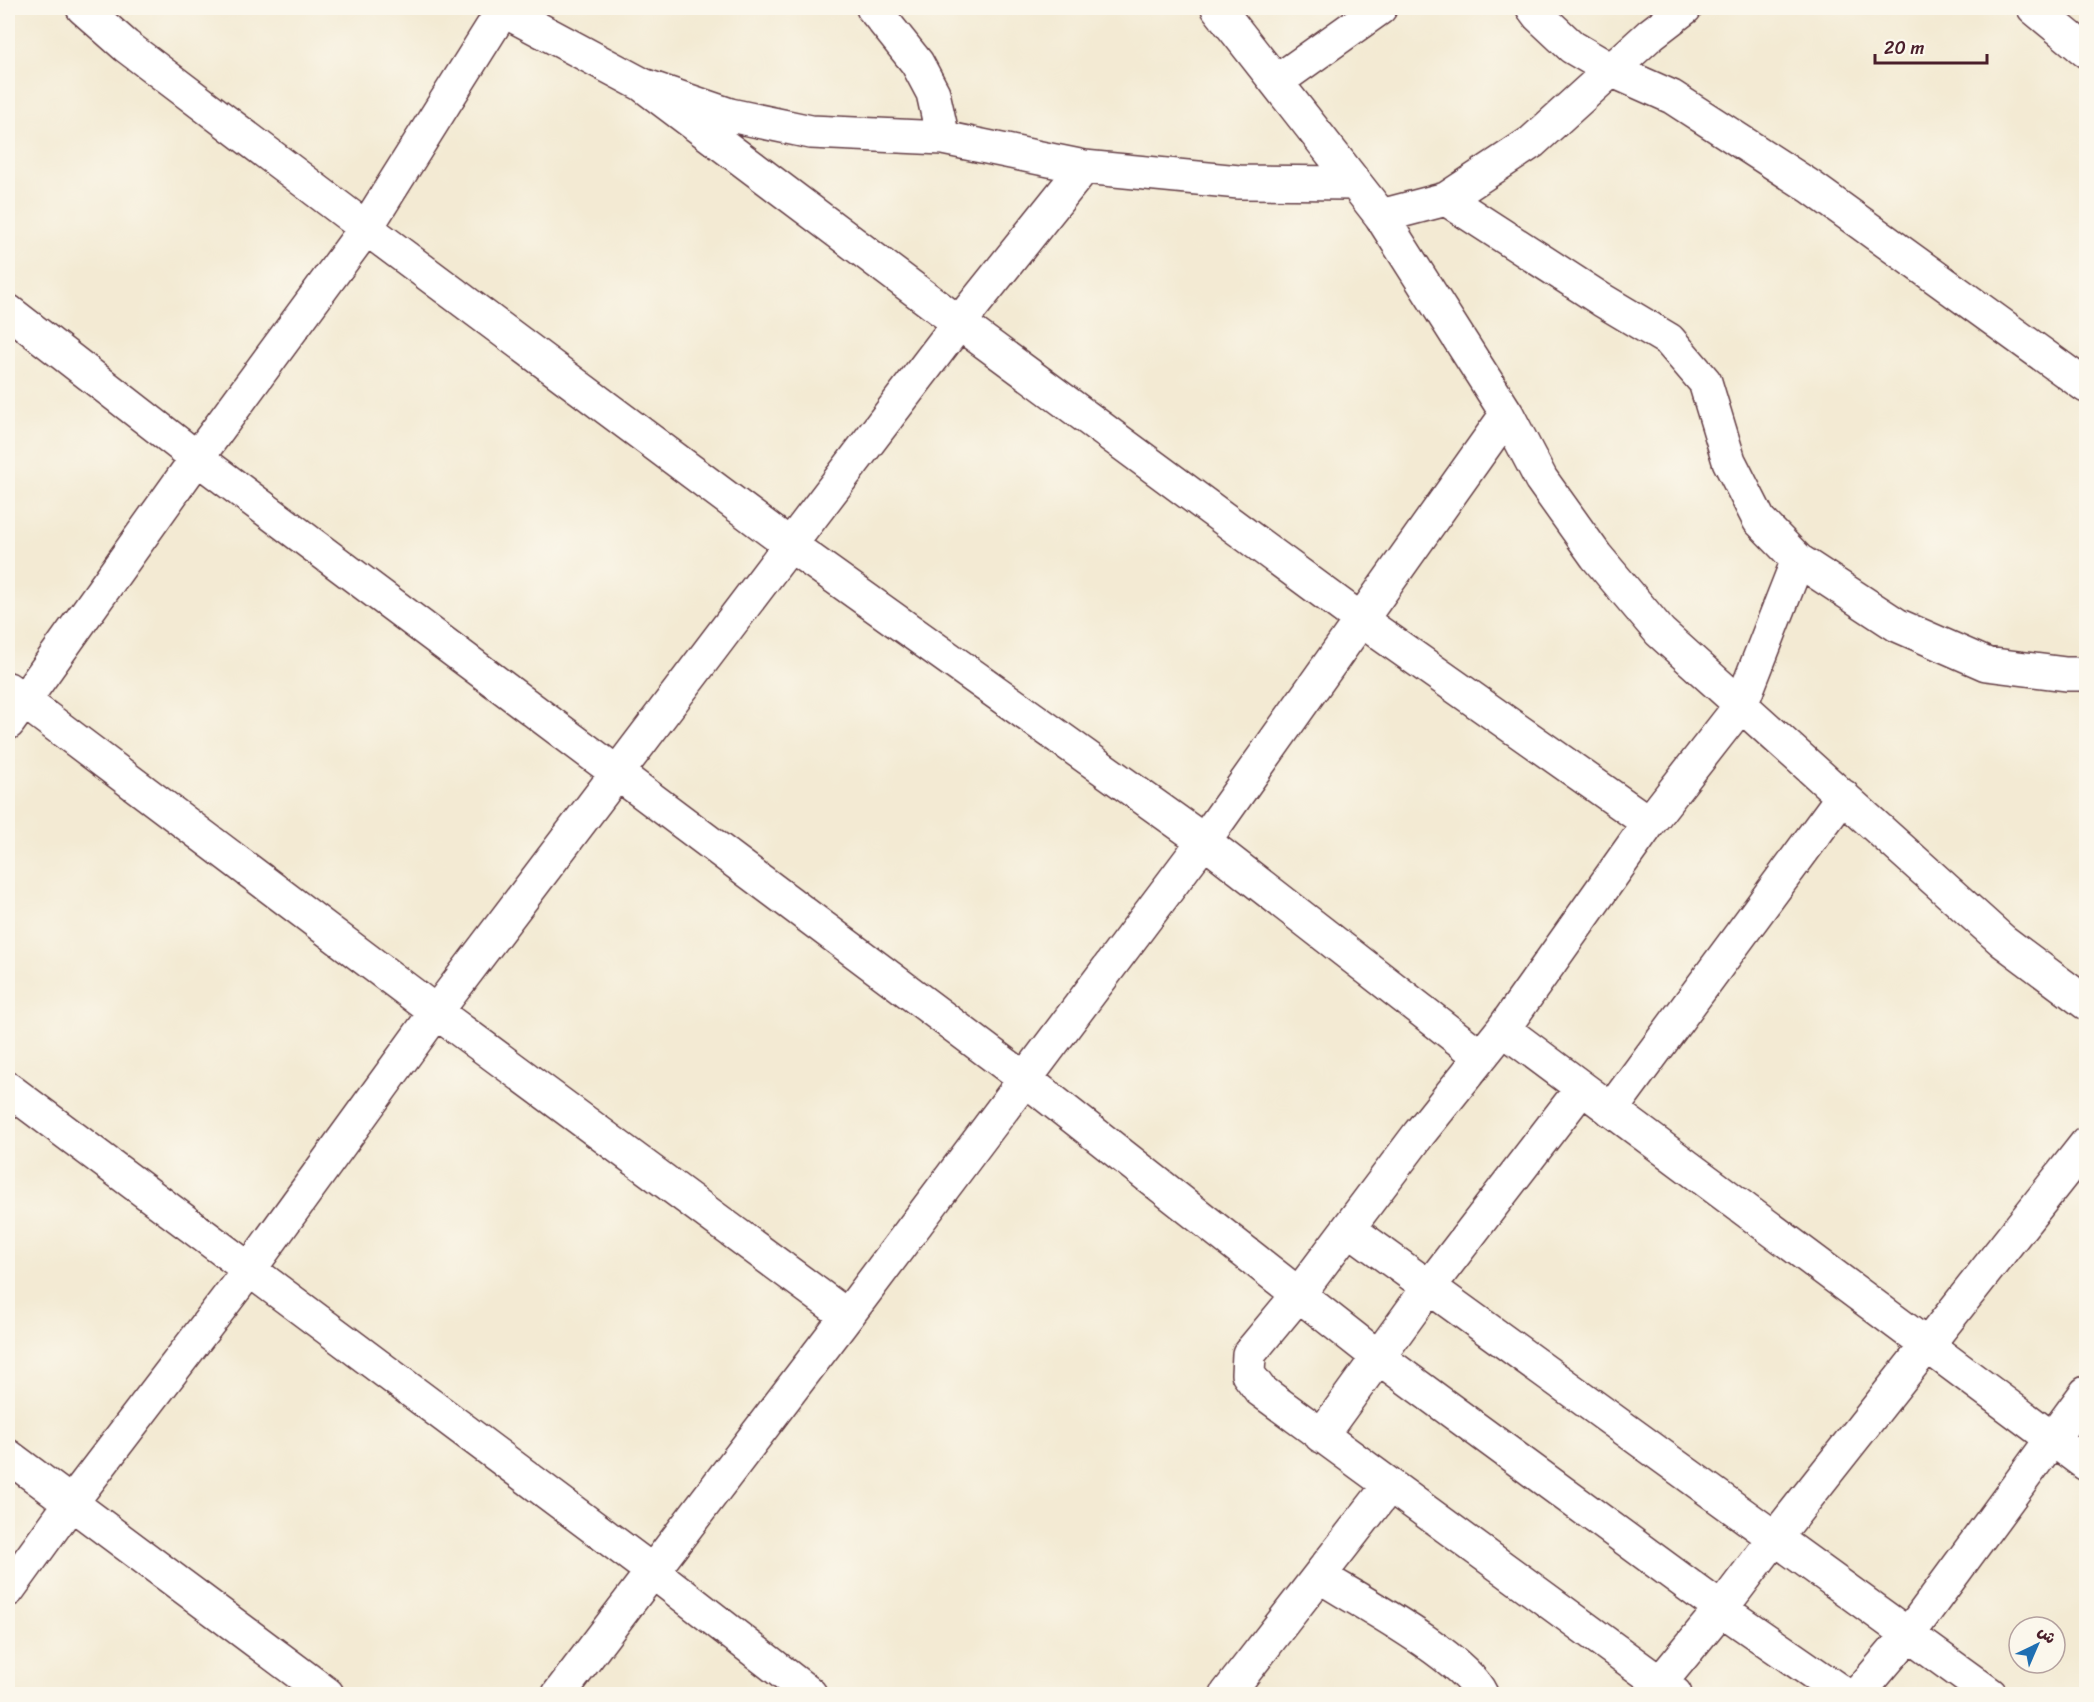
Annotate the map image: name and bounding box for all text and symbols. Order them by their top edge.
scale bar [1875,27,1988,65]
text: 20 m [1884,32,1924,64]
north arrow [2007,1615,2067,1675]
text: ش [2031,1618,2063,1651]

